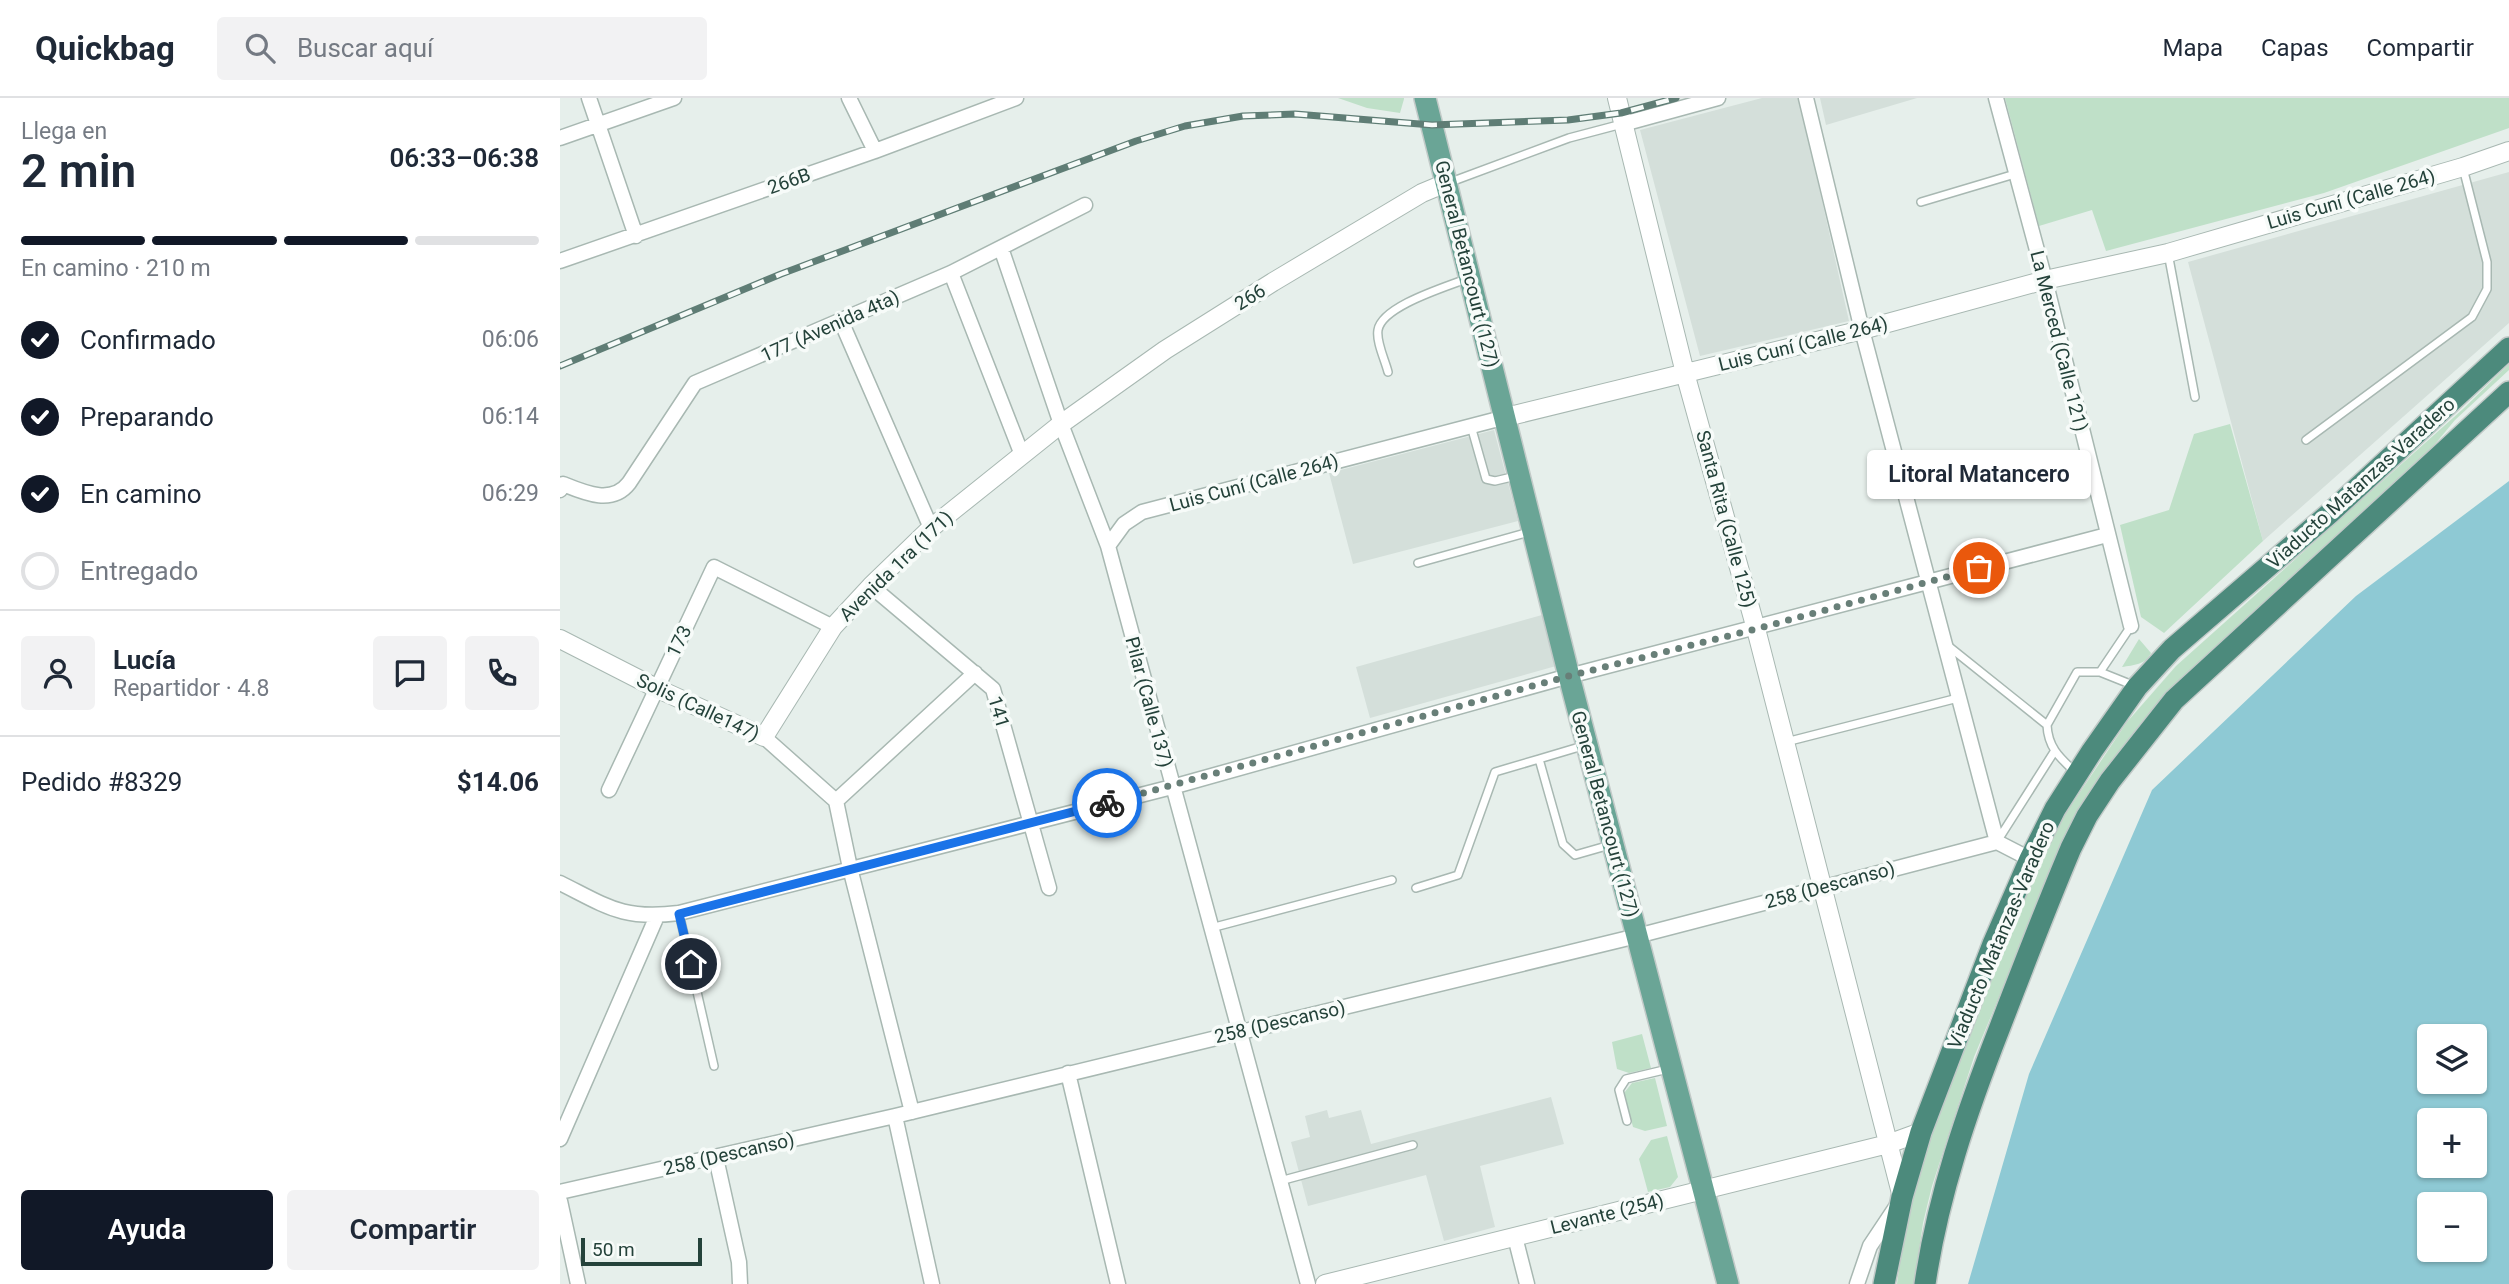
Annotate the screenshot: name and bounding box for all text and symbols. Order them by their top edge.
search box [217,17,707,80]
text: Quickbag [35,29,175,68]
icon: search [241,29,279,67]
text: Buscar aquí [297,33,434,63]
text: Mapa [2162,34,2223,62]
text: Capas [2261,34,2329,62]
text: Compartir [2367,34,2474,62]
text: Llega en [21,118,107,145]
text: 06:33–06:38 [389,143,539,173]
text: 2 min [21,144,136,198]
street label: General Betancourt (127) [1430,158,1504,370]
street label: 266B [764,163,814,199]
street label: Luis Cuní (Calle 264) [2264,164,2438,234]
street label: La Merced (Calle 121) [2025,248,2093,434]
text: En camino · 210 m [21,255,211,282]
street label: 266 [1230,279,1270,315]
street label: 177 (Avenida 4ta) [757,285,903,367]
street label: Luis Cuní (Calle 264) [1716,312,1890,376]
icon: check [21,321,59,359]
text: Confirmado [80,325,216,355]
text: 06:06 [482,326,539,353]
street label: Viaducto Matanzas-Varadero [2262,393,2460,573]
icon: check [21,398,59,436]
text: Preparando [80,402,214,432]
text: 06:14 [482,403,539,430]
street label: Santa Rita (Calle 125) [1691,428,1761,610]
street label: Luis Cuní (Calle 264) [1167,449,1341,517]
callout: Litoral Matancero [1867,449,2091,498]
text: Litoral Matancero [1888,461,2070,488]
icon: check [21,475,59,513]
text: En camino [80,479,202,509]
text: 06:29 [482,480,539,507]
street label: Avenida 1ra (171) [834,506,958,626]
pin [1949,538,2009,598]
icon: bag [1960,549,1998,587]
text: Entregado [80,556,198,586]
street label: 173 [662,622,696,660]
street label: Pilar (Calle 137) [1120,634,1178,770]
button: person [21,636,95,710]
button: chat [373,636,447,710]
button: phone [465,636,539,710]
text: Lucía [113,645,176,675]
street label: Solis (Calle147) [633,668,763,746]
text: Repartidor · 4.8 [113,675,270,702]
street label: 141 [983,693,1015,731]
street label: General Betancourt (127) [1566,708,1644,920]
text: Pedido #8329 [21,767,182,797]
text: $14.06 [457,767,539,797]
courier [1072,768,1142,838]
icon: bike [1088,784,1126,822]
street label: Viaducto Matanzas-Varadero [1943,818,2059,1052]
street label: 258 (Descanso) [1762,857,1898,913]
pin [661,934,721,994]
icon: home [672,945,710,983]
street label: 258 (Descanso) [1212,996,1348,1048]
map controls [2417,1024,2487,1262]
button: layers [2417,1024,2487,1094]
button: + [2417,1108,2487,1178]
street label: 258 (Descanso) [661,1128,797,1180]
street label: Levante (254) [1548,1189,1666,1239]
button: Ayuda [21,1190,273,1270]
button: Compartir [287,1190,539,1270]
button: − [2417,1192,2487,1262]
scale bar [581,1235,702,1267]
text: 50 m [592,1238,635,1261]

